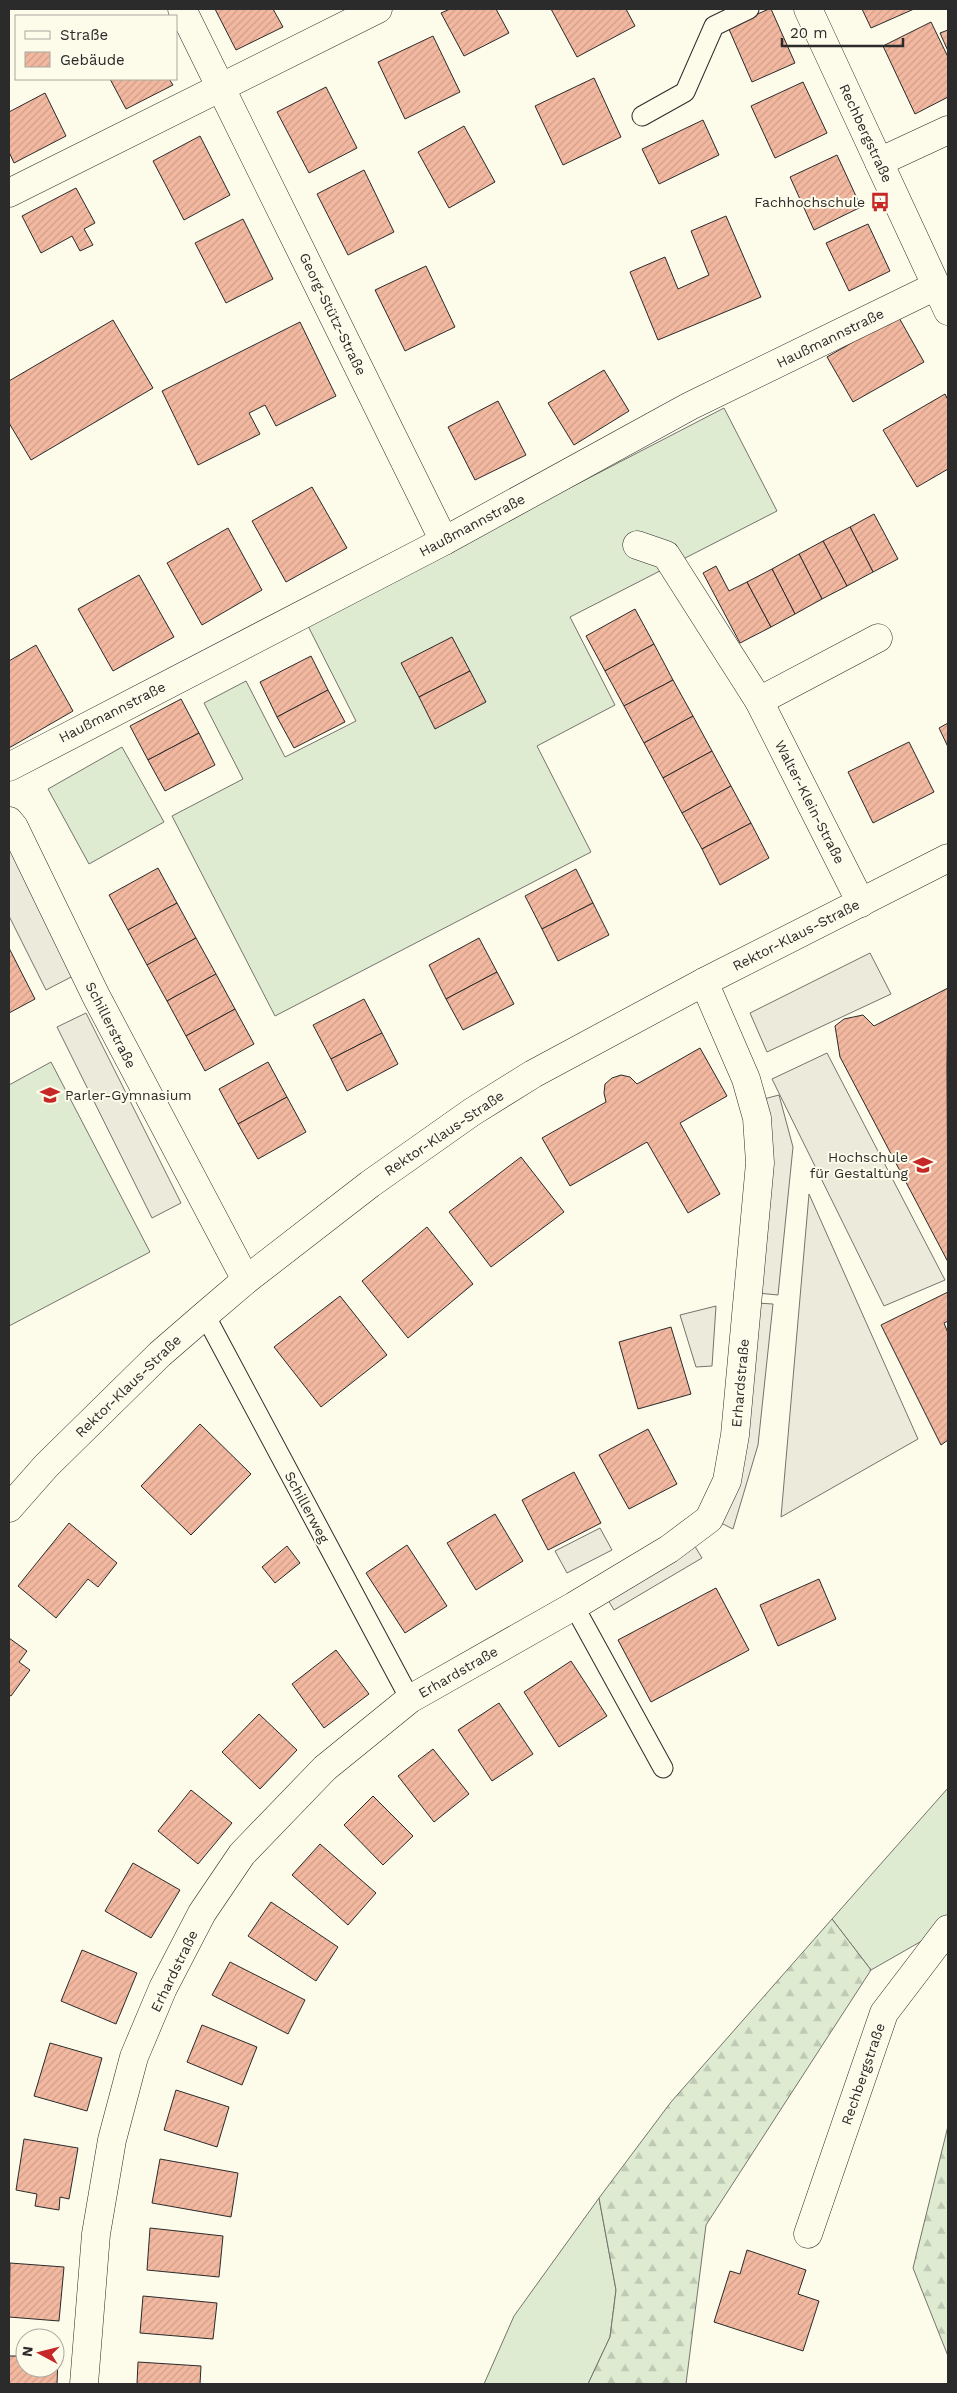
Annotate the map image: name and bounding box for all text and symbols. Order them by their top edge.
legend [15,15,178,80]
scale bar [782,15,903,47]
text: 20 m [790,24,828,42]
text: Straße [60,26,108,44]
text: Gebäude [60,51,125,69]
street label: Rechbergstraße [836,81,896,185]
bus stop icon: Fachhochschule [869,191,891,213]
place label: Fachhochschule [754,194,865,210]
street label: Georg-Stütz-Straße [296,250,370,378]
street label: Haußmannstraße [774,305,886,371]
street label: Haußmannstraße [416,490,528,560]
street label: Haußmannstraße [56,678,168,746]
street label: Walter-Klein-Straße [772,738,848,866]
street label: Rektor-Klaus-Straße [730,896,862,974]
street label: Schillerstraße [82,979,140,1071]
school or university icon: Parler-Gymnasium [39,1084,61,1106]
place label: Parler-Gymnasium [65,1087,192,1103]
street label: Rektor-Klaus-Straße [381,1087,507,1179]
place label: Hochschule für Gestaltung [810,1149,909,1181]
school or university icon: Hochschule für Gestaltung [912,1154,934,1176]
street label: Rektor-Klaus-Straße [72,1331,184,1441]
street label: Erhardstraße [728,1338,752,1428]
street label: Schillerweg [281,1469,333,1546]
street label: Erhardstraße [416,1643,500,1701]
street label: Erhardstraße [147,1928,201,2014]
street label: Rechbergstraße [838,2021,888,2127]
north arrow [15,2328,65,2378]
text: N [19,2345,36,2358]

